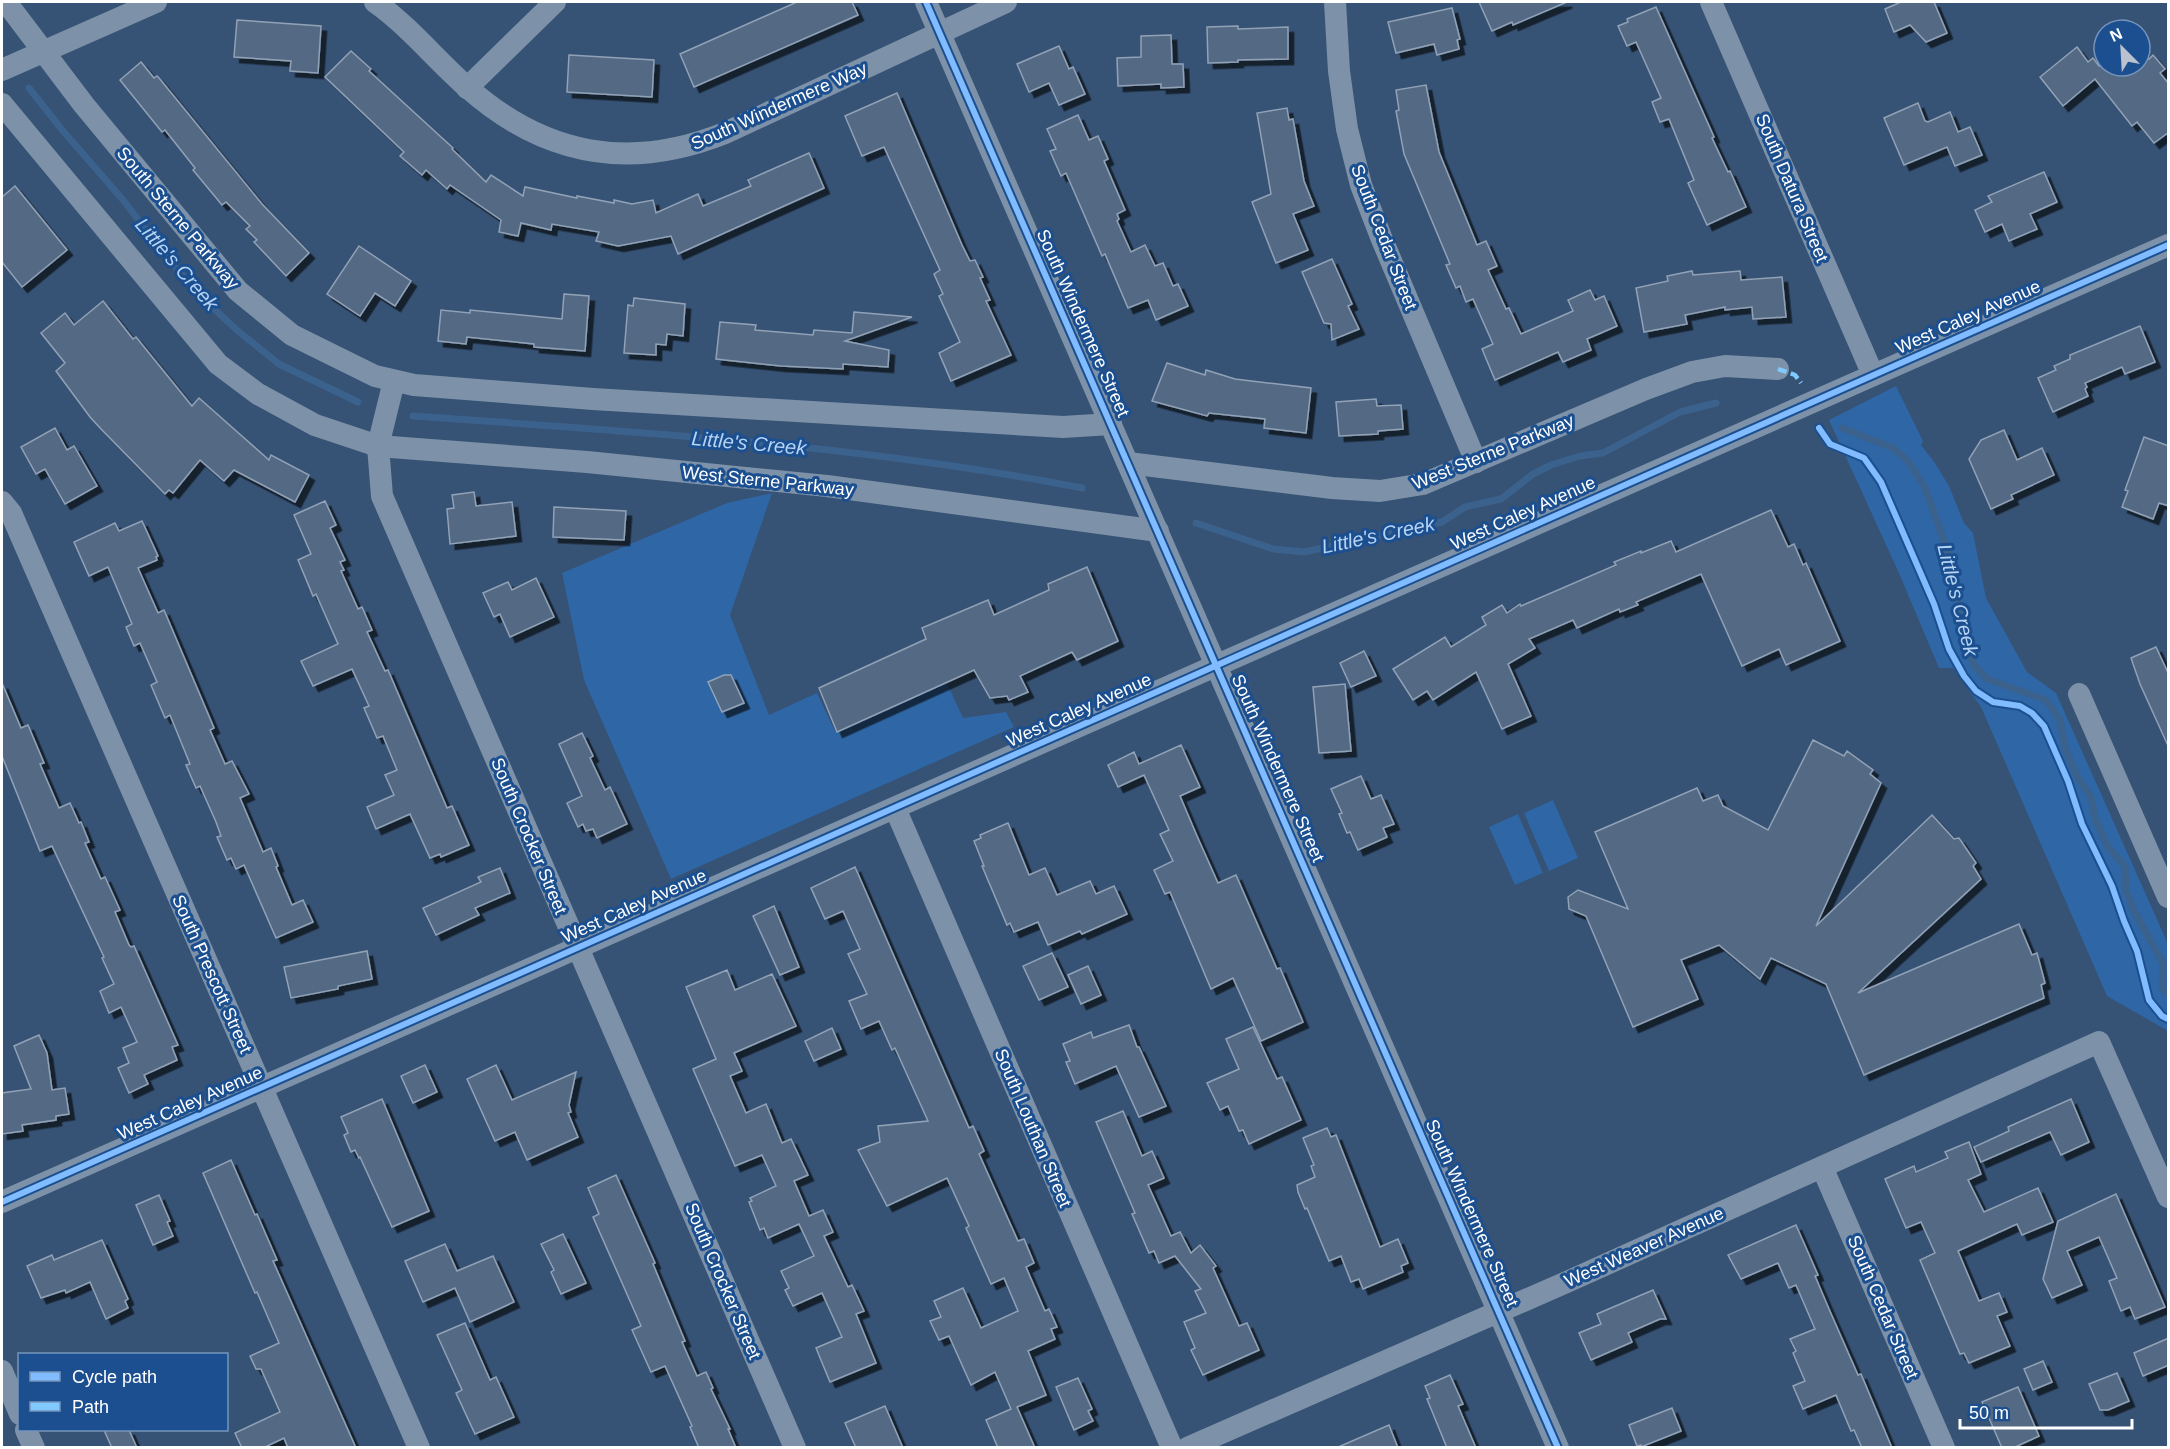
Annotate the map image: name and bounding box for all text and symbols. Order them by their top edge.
north arrow [2092,18,2152,78]
text: N [2107,25,2125,45]
street label: South Windermere Way [688,58,870,154]
street label: South Datura Street [1752,111,1832,265]
street label: South Sterne Parkway [113,143,243,293]
street label: South Cedar Street [1347,161,1421,313]
water label: Little's Creek [131,213,224,315]
street label: South Windermere Street [1033,226,1133,420]
street label: West Caley Avenue [1892,276,2044,358]
street label: West Sterne Parkway [1409,410,1577,494]
water label: Little's Creek [691,427,808,459]
street label: West Sterne Parkway [681,462,855,500]
street label: West Caley Avenue [1447,472,1599,554]
water label: Little's Creek [1319,512,1437,558]
water label: Little's Creek [1933,542,1983,659]
street label: West Caley Avenue [1003,669,1155,751]
street label: South Windermere Street [1228,671,1328,865]
street label: South Crocker Street [487,755,571,917]
street label: West Caley Avenue [558,865,710,947]
street label: South Prescott Street [168,892,256,1056]
street label: South Louthan Street [991,1046,1075,1210]
street label: West Caley Avenue [114,1062,266,1144]
street label: South Windermere Street [1422,1116,1522,1310]
street label: South Crocker Street [681,1200,765,1362]
street label: West Weaver Avenue [1561,1203,1727,1291]
street label: South Cedar Street [1844,1232,1922,1382]
legend [18,1353,228,1431]
text: Cycle path [72,1367,157,1387]
scale bar [1960,1392,2132,1430]
text: Path [72,1397,109,1417]
text: 50 m [1969,1403,2009,1423]

